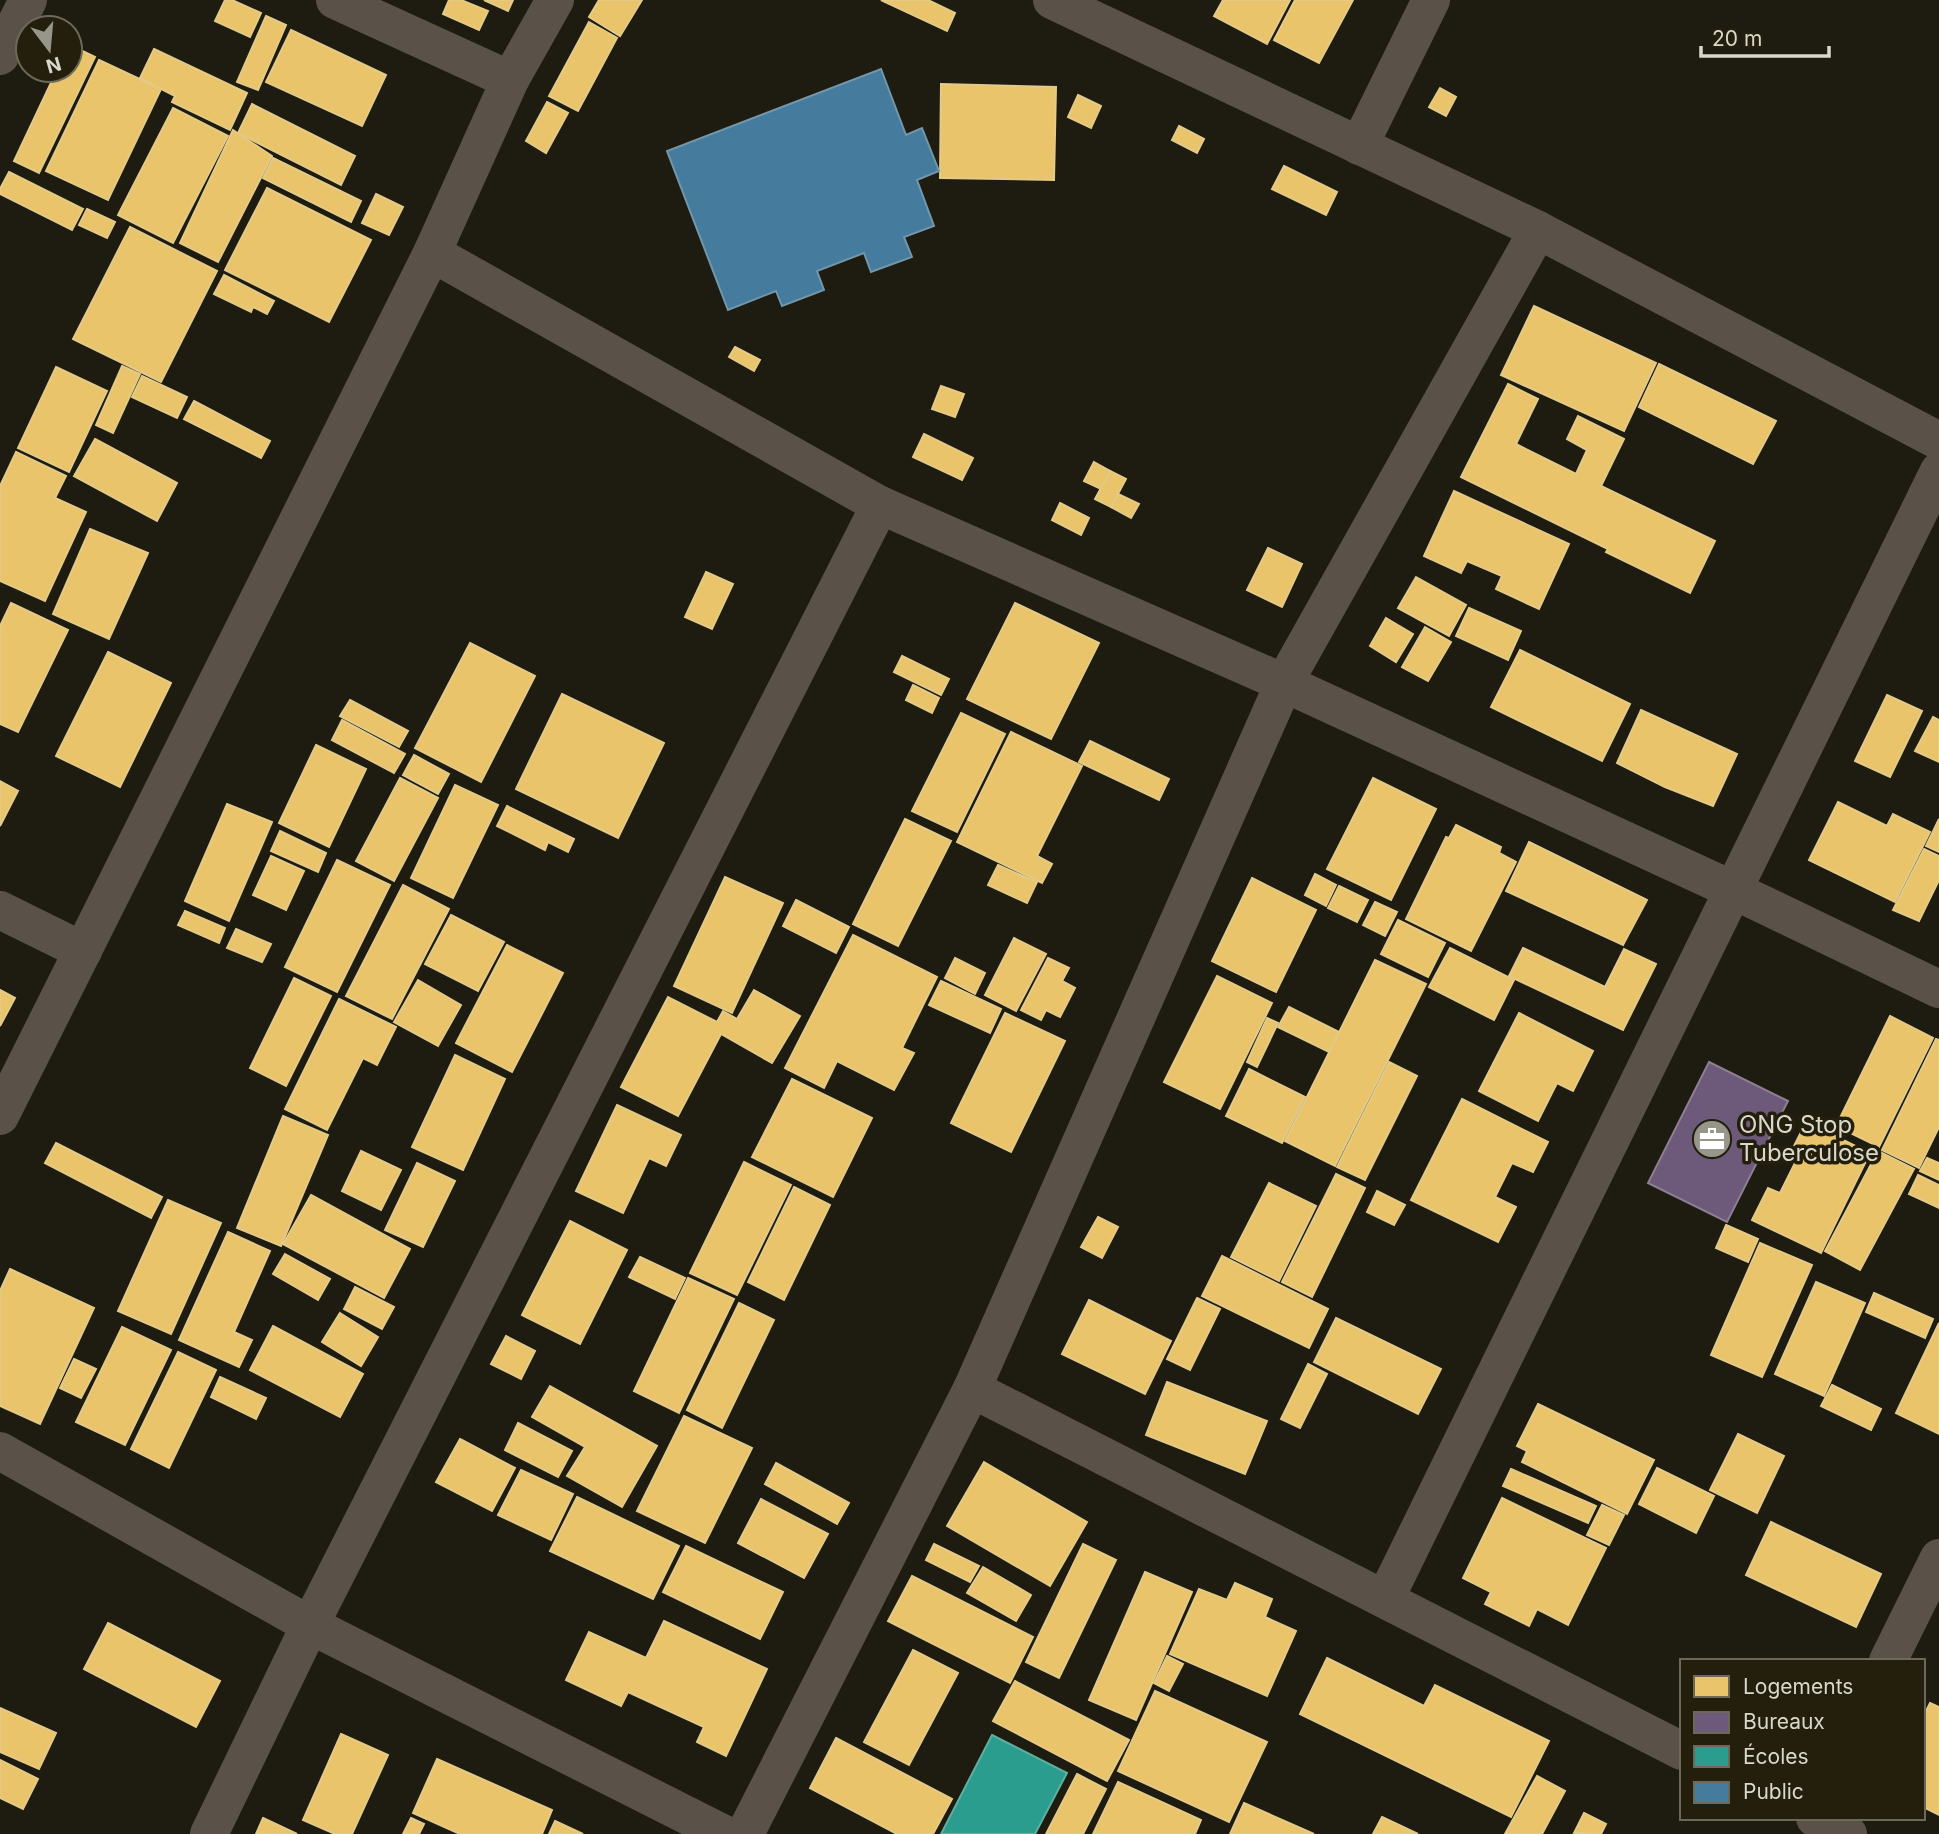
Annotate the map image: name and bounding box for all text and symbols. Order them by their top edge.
north arrow [14,14,84,84]
scale bar [1701,14,1829,58]
text: 20 m [1712,26,1762,51]
text: N [43,52,64,78]
place label: ONG Stop Tuberculose [1739,1110,1879,1167]
office icon: ONG Stop Tuberculose [1691,1118,1733,1160]
legend [1680,1659,1925,1820]
text: Logements [1743,1674,1853,1699]
text: Bureaux [1743,1709,1825,1734]
text: Écoles [1743,1743,1809,1769]
text: Public [1743,1779,1804,1804]

